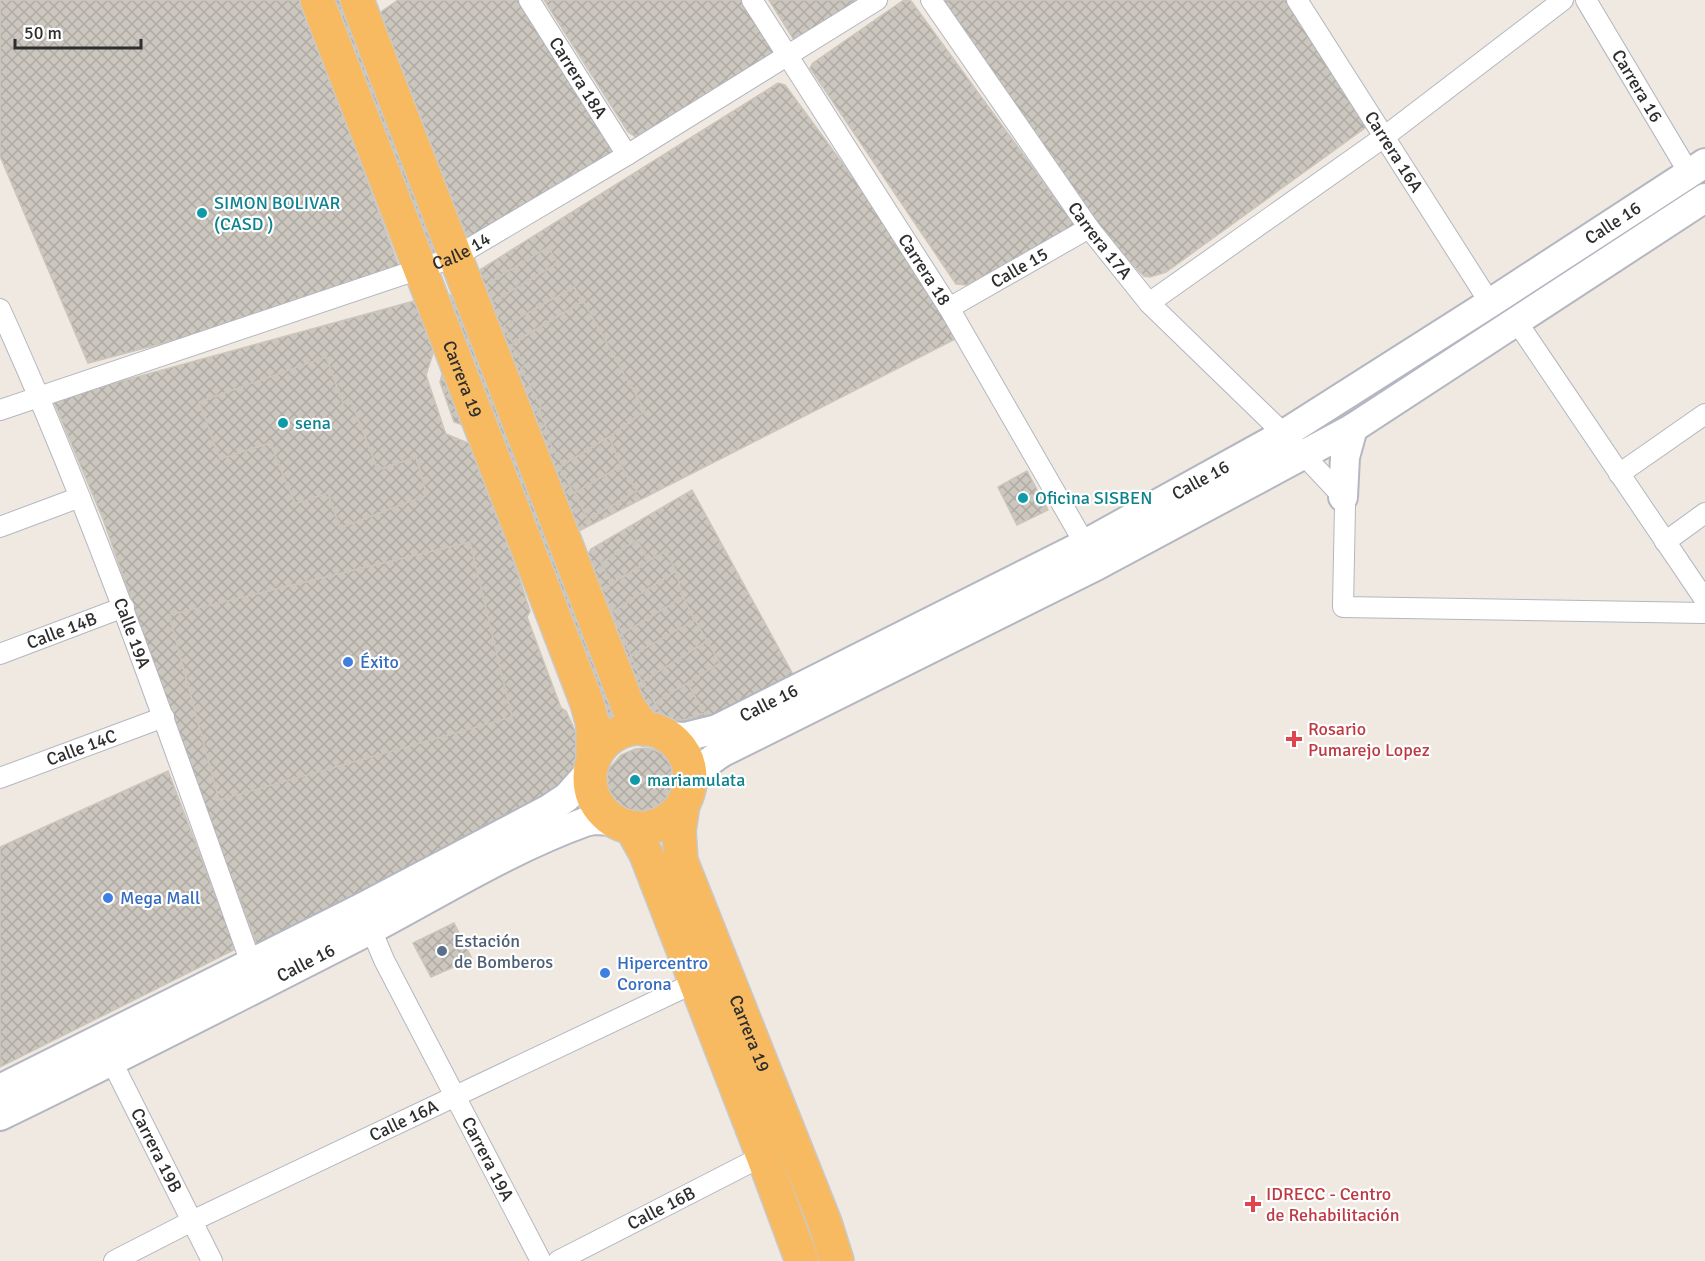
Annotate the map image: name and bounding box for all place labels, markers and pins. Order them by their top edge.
place label: SIMON BOLIVAR (CASD ) [214,192,340,235]
marker: SIMON BOLIVAR (CASD ) [195,206,209,220]
place label: sena [295,412,331,434]
marker: sena [276,416,290,430]
place label: Oficina SISBEN [1035,487,1152,509]
marker: Oficina SISBEN [1016,491,1030,505]
place label: Éxito [360,651,399,673]
marker: Éxito [341,655,355,669]
place label: Rosario Pumarejo Lopez [1308,718,1430,761]
marker: Rosario Pumarejo Lopez [1285,730,1303,748]
place label: mariamulata [647,769,745,791]
marker: mariamulata [628,773,642,787]
place label: Mega Mall [120,887,200,909]
marker: Mega Mall [101,891,115,905]
place label: Estación de Bomberos [454,930,553,973]
marker: Estación de Bomberos [435,944,449,958]
place label: Hipercentro Corona [617,952,708,995]
marker: Hipercentro Corona [598,966,612,980]
place label: IDRECC - Centro de Rehabilitación [1266,1183,1399,1226]
marker: IDRECC - Centro de Rehabilitación [1244,1195,1262,1213]

